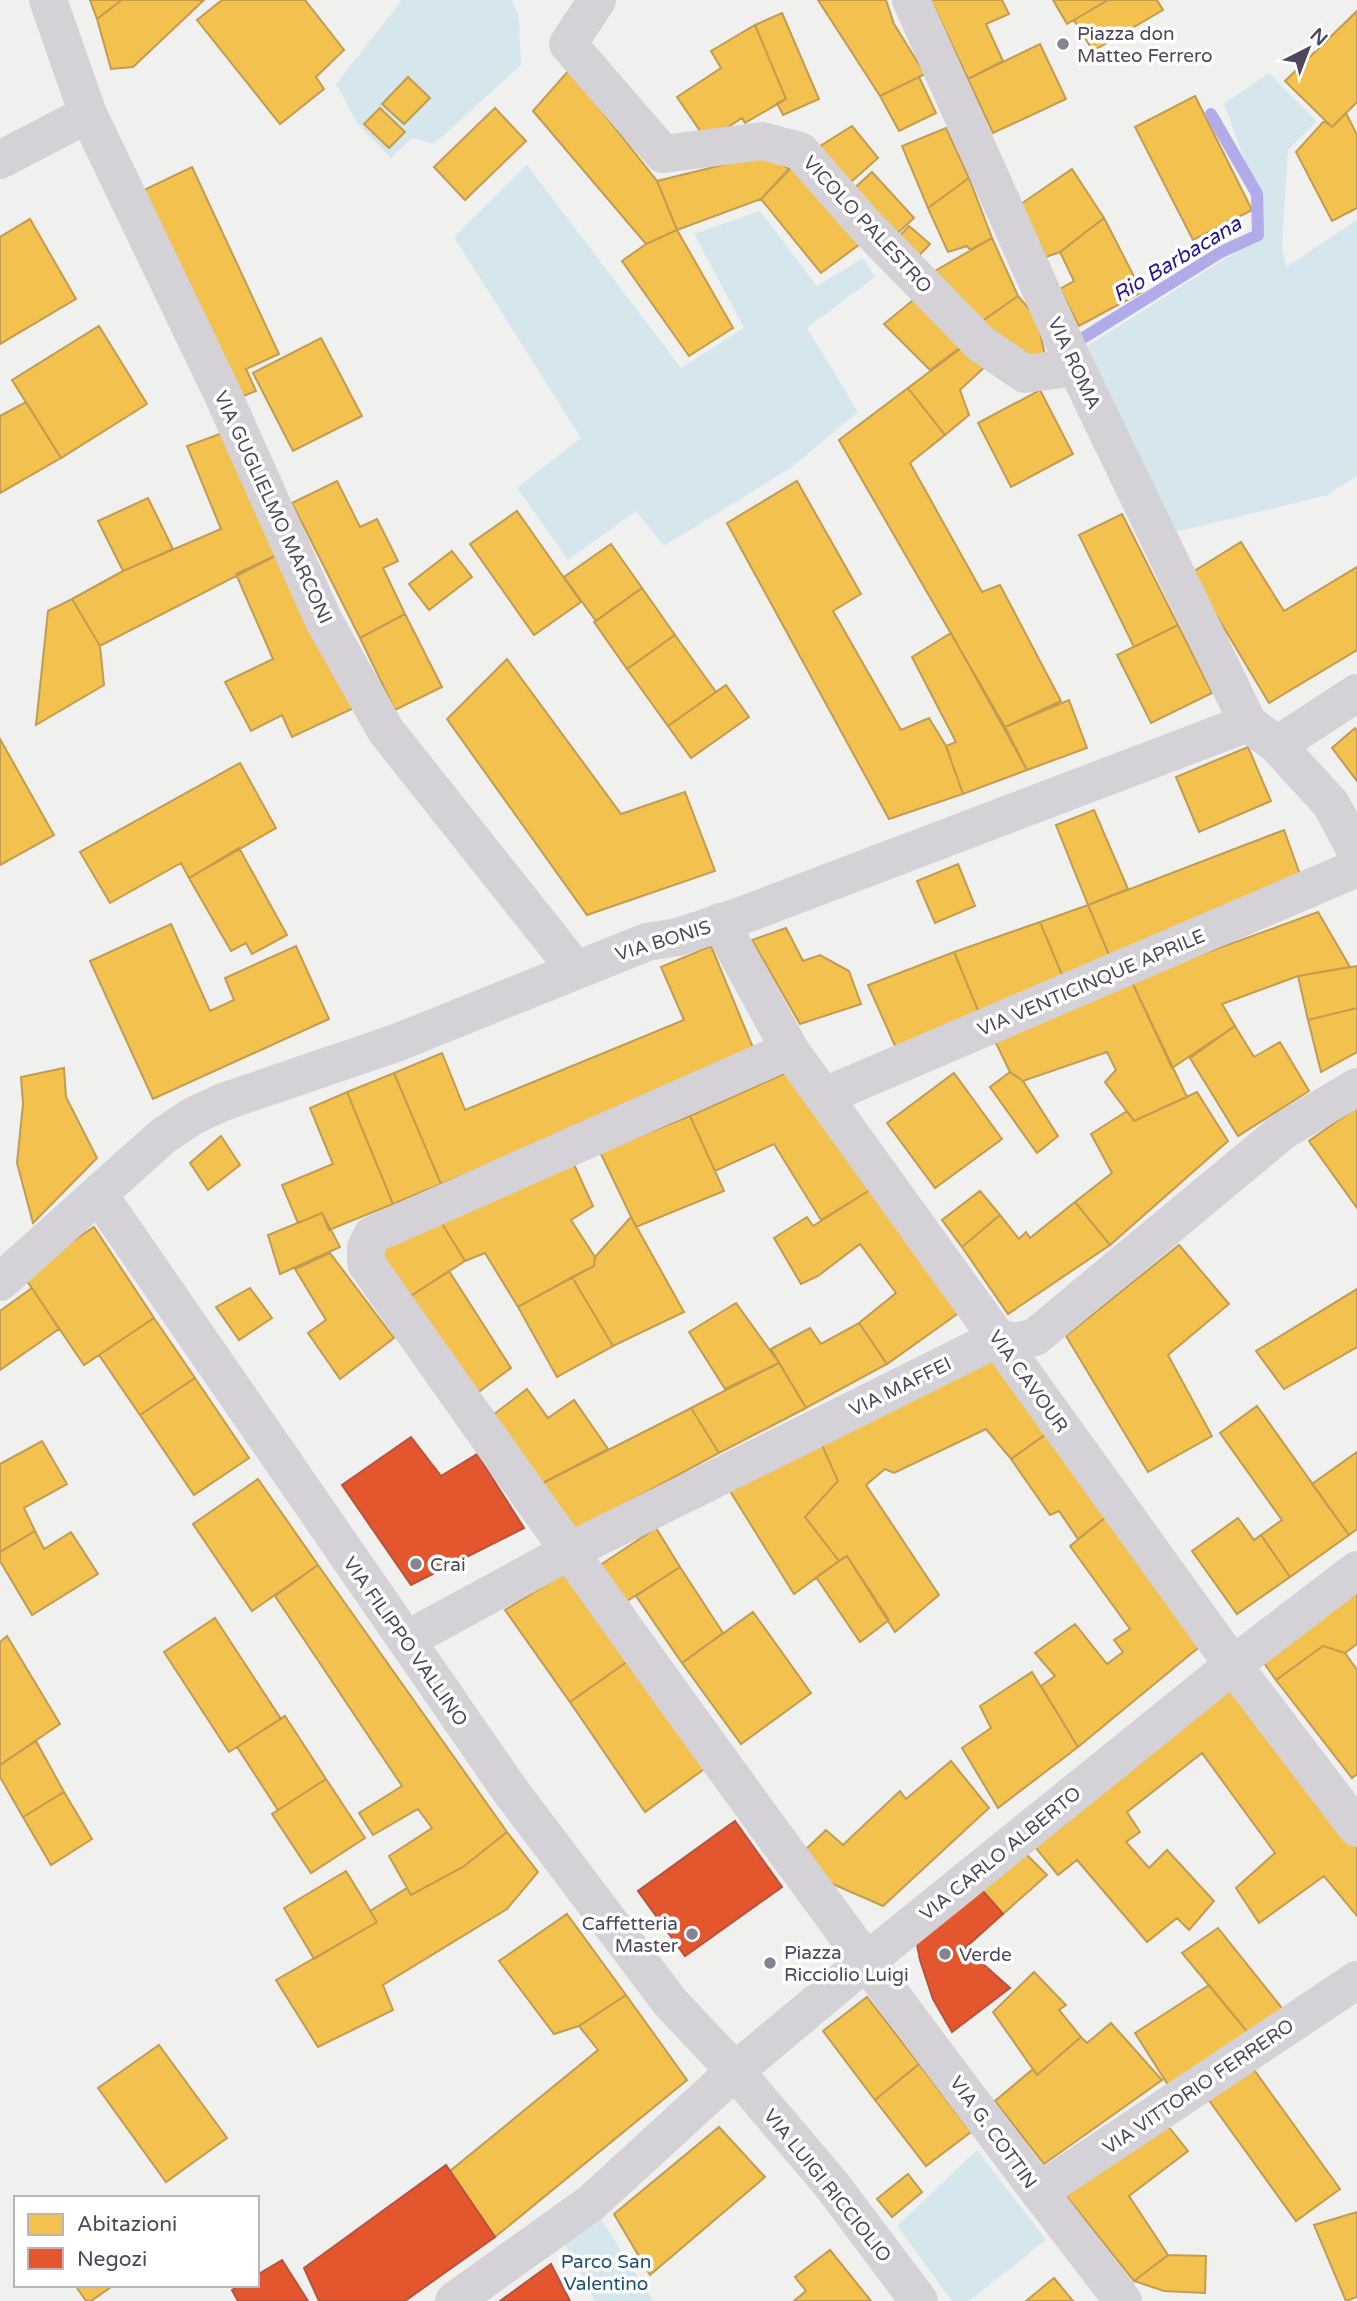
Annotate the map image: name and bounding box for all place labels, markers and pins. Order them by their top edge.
place label: Piazza don Matteo Ferrero [1077,23,1213,67]
marker: Piazza don Matteo Ferrero [1055,36,1071,52]
place label: Crai [430,1554,466,1576]
marker: Crai [408,1556,424,1572]
place label: Caffetteria Master [582,1913,679,1957]
marker: Caffetteria Master [684,1926,700,1942]
place label: Piazza Ricciolio Luigi [784,1942,909,1986]
place label: Verde [959,1944,1012,1966]
marker: Verde [937,1946,953,1962]
marker: Piazza Ricciolio Luigi [762,1955,778,1971]

